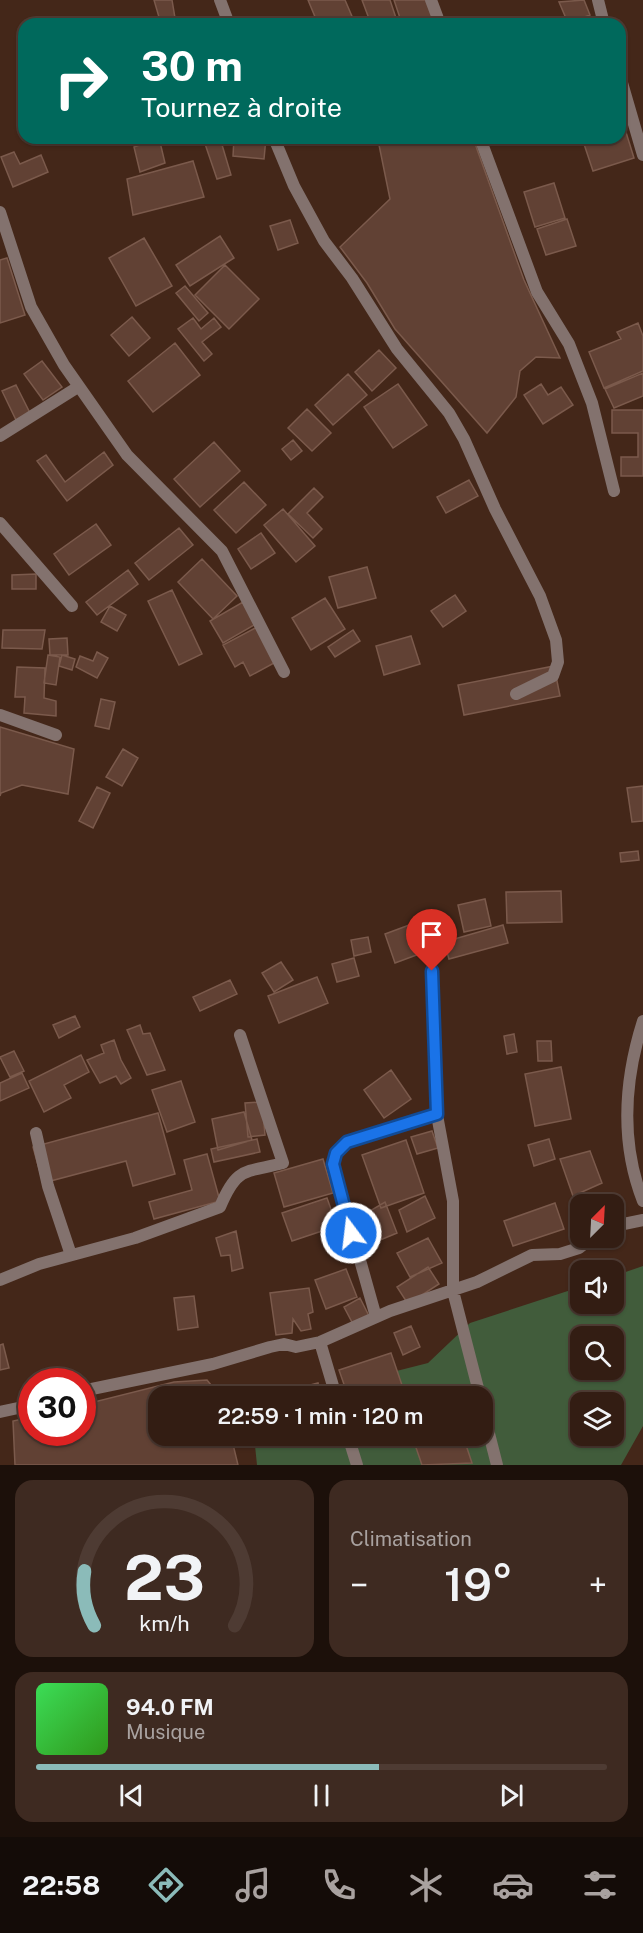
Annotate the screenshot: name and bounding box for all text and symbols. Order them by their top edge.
text: 30 m [141,41,243,90]
icon: right [42,42,120,120]
text: Tournez à droite [141,91,342,123]
pin [406,909,457,971]
icon: arrive [415,918,448,951]
north arrow [570,1194,624,1248]
map controls [570,1194,624,1446]
position arrow [319,1201,383,1265]
button: sound [570,1260,624,1314]
button: search [570,1326,624,1380]
speed limit sign: 30 [18,1368,96,1446]
button: layers [570,1392,624,1446]
text: 22:59 · 1 min · 120 m [217,1403,424,1429]
text: Climatisation [350,1527,472,1551]
text: 23 [124,1541,205,1614]
text: 19° [444,1558,513,1611]
text: − [350,1566,368,1604]
text: + [589,1566,607,1604]
text: km/h [139,1611,190,1636]
text: 94.0 FM [126,1694,214,1720]
text: Musique [126,1720,205,1744]
icon: previous [115,1779,148,1812]
icon: pause [305,1779,338,1812]
icon: next [495,1779,528,1812]
icon: directions [145,1864,187,1906]
icon: music [232,1864,274,1906]
icon: phone [318,1864,360,1906]
icon: climate [405,1864,447,1906]
icon: car [492,1864,534,1906]
icon: filters [579,1864,621,1906]
text: 22:58 [22,1869,100,1901]

